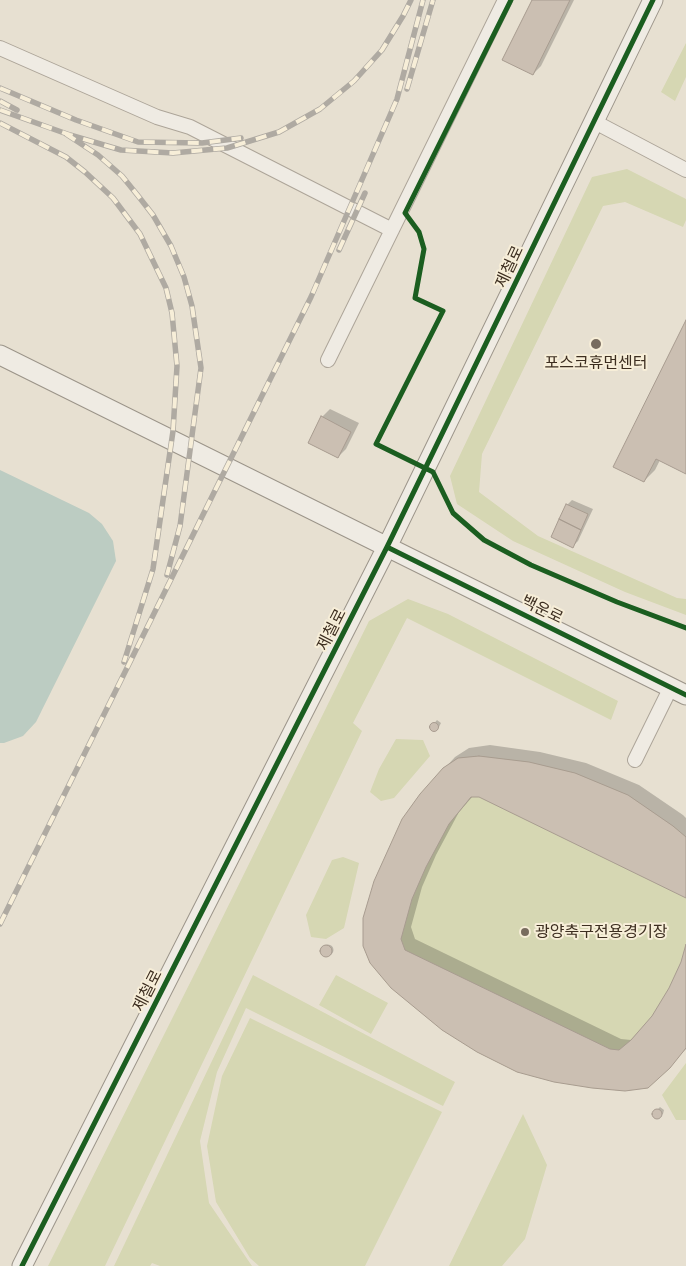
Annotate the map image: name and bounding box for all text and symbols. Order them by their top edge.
street label: 제철로 [492,243,528,291]
marker: 포스코휴먼센터 [589,337,603,351]
place label: 포스코휴먼센터 [544,353,648,373]
street label: 백운로 [518,592,566,628]
street label: 제철로 [313,606,351,654]
place label: 광양축구전용경기장 [535,922,667,942]
marker: 광양축구전용경기장 [519,926,531,938]
street label: 제철로 [129,967,167,1015]

